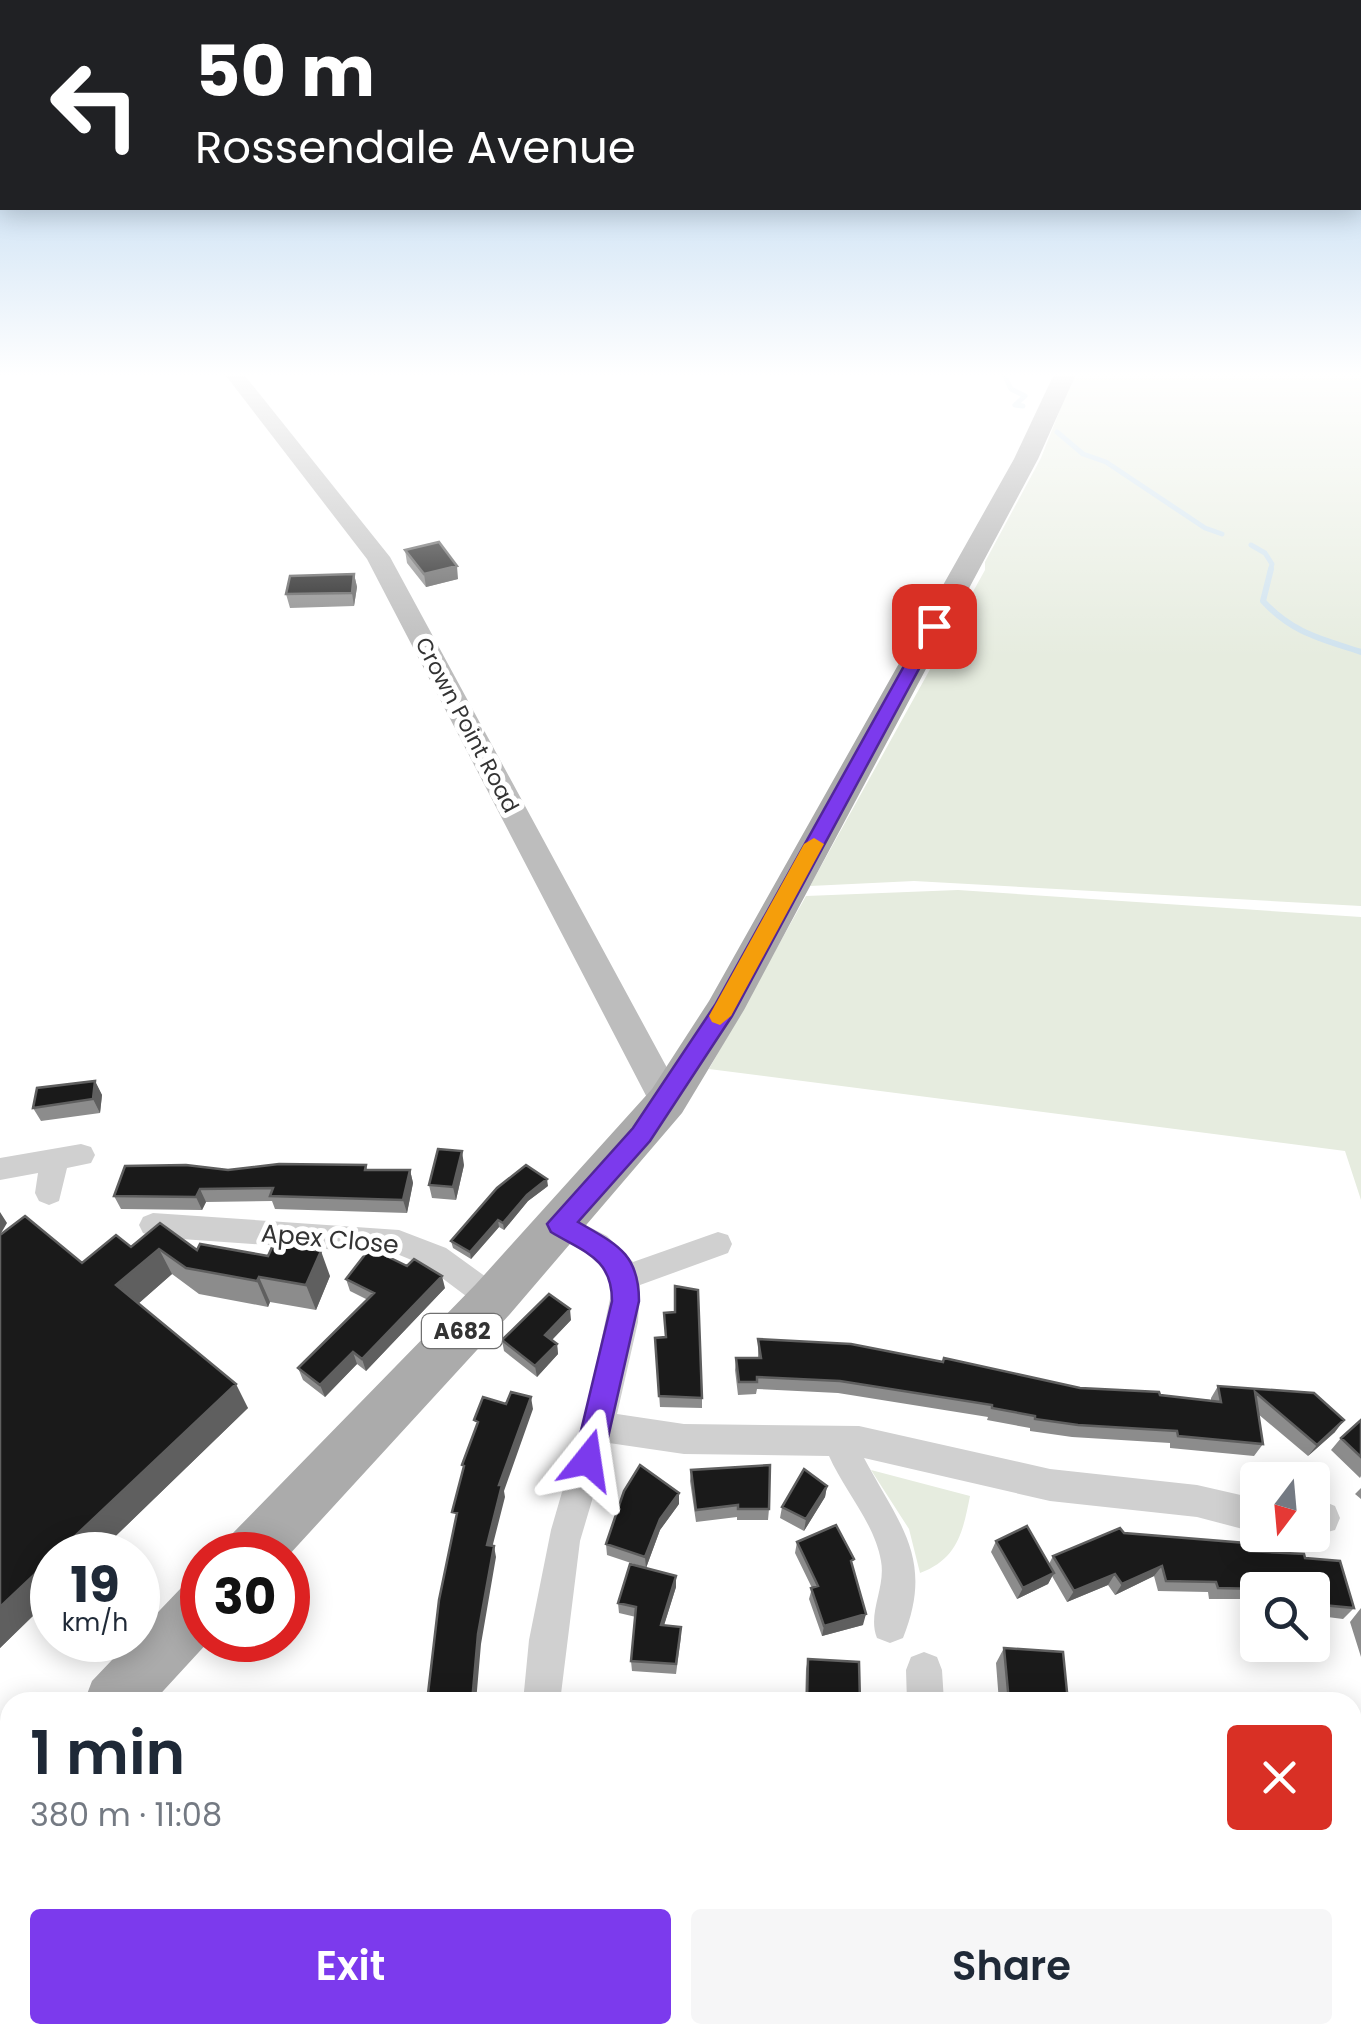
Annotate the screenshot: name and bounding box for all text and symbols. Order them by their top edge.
text: 50 m [195,22,375,121]
icon: left [30,40,160,170]
text: Rossendale Avenue [195,116,636,179]
pin [892,584,977,669]
icon: arrive [907,599,962,654]
street label: Crown Point Road [408,632,526,818]
street label: Apex Close [260,1216,400,1262]
road number: A682 [422,1314,502,1348]
position arrow [536,1408,640,1512]
north arrow [1240,1462,1330,1552]
map controls [1240,1462,1330,1662]
speed limit sign: 30 [180,1532,310,1662]
text: 19 [70,1549,120,1620]
button: search [1240,1572,1330,1662]
text: km/h [62,1605,128,1640]
text: 1 min [30,1711,185,1795]
button: close [1227,1725,1332,1830]
text: 380 m · 11:08 [30,1792,222,1837]
button: Exit [30,1909,671,2024]
button: Share [691,1909,1332,2024]

